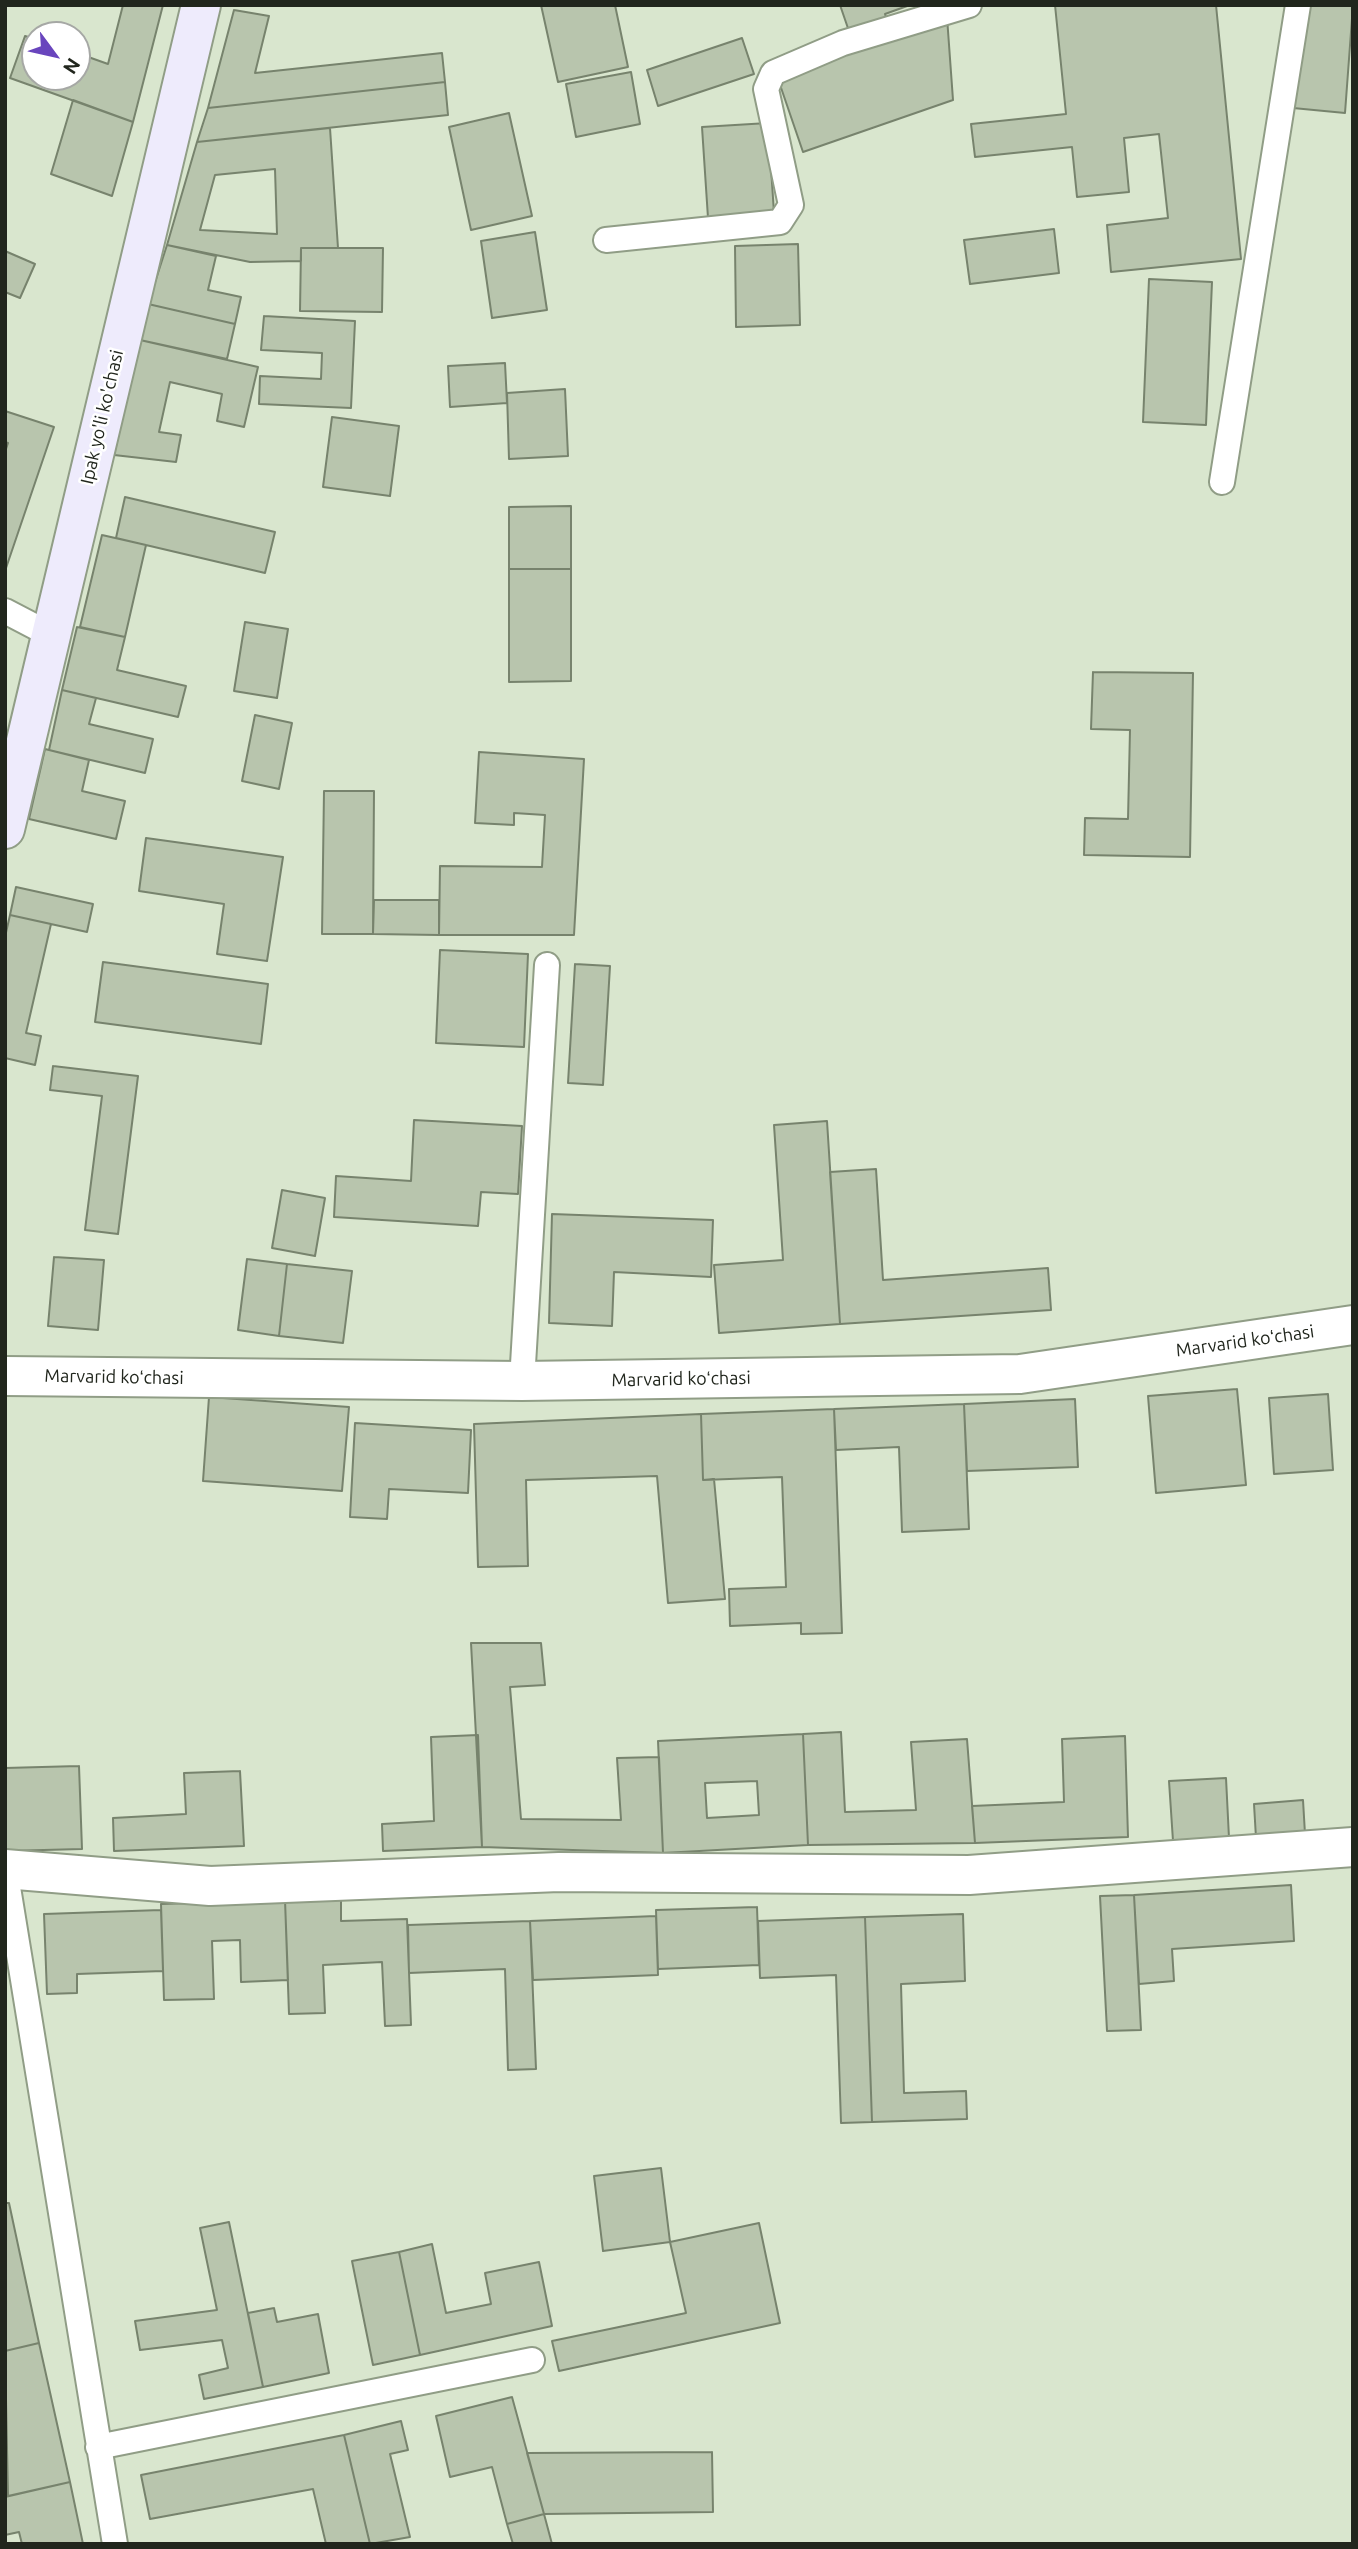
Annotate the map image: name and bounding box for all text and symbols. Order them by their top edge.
north arrow [21,21,91,91]
text: N [59,54,85,78]
street label: Ipak yo'li ko'chasi [76,348,128,486]
street label: Marvarid koʻchasi [1175,1321,1315,1361]
street label: Marvarid koʻchasi [44,1365,184,1389]
street label: Marvarid koʻchasi [611,1367,751,1391]

